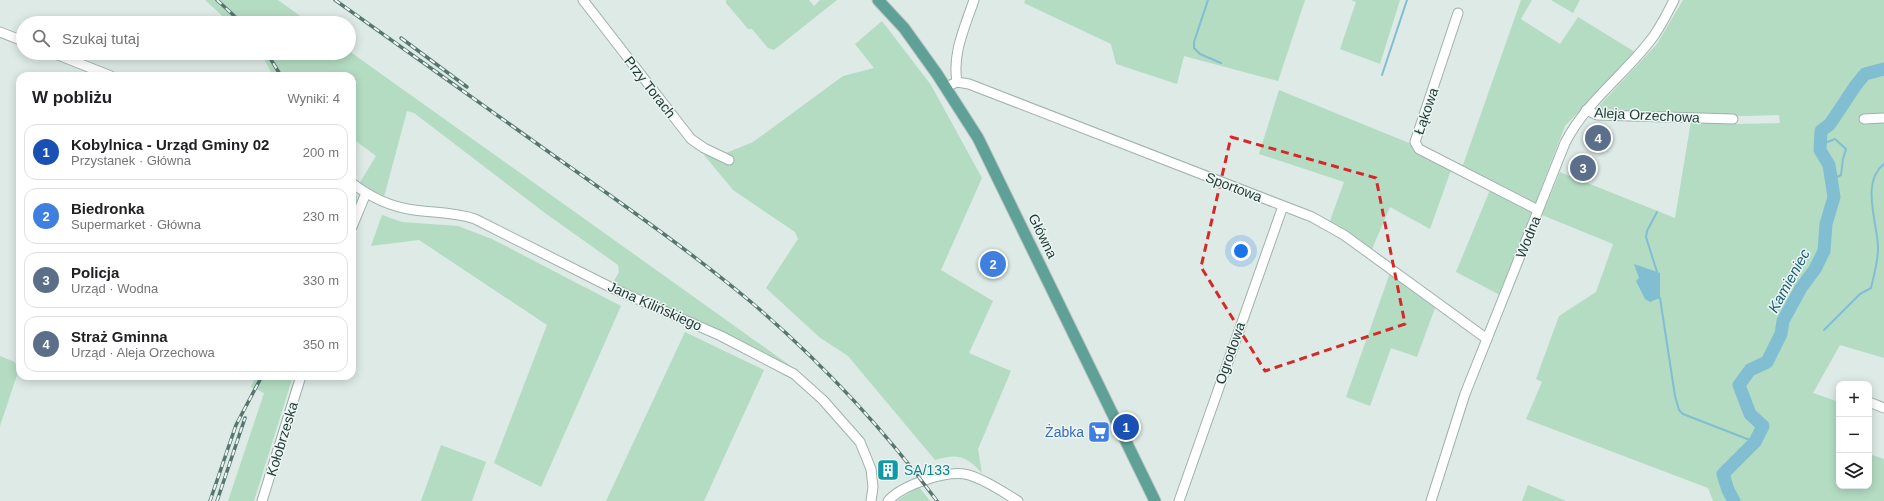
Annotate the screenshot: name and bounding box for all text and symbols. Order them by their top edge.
search box [16,16,356,60]
icon: search [30,27,52,49]
text: Szukaj tutaj [62,30,140,47]
street label: Przy Torach [621,53,679,121]
street label: Łąkowa [1411,85,1441,136]
text: W pobliżu [32,88,112,107]
text: Wyniki: 4 [287,91,340,106]
street label: Aleja Orzechowa [1594,104,1700,126]
pin: 4 [1585,123,1611,153]
text: Kobylnica - Urząd Gminy 02 [71,136,269,153]
text: 1 [42,145,50,160]
text: 200 m [303,145,339,160]
text: Przystanek · Główna [71,153,191,168]
pin: 3 [1570,153,1596,183]
street label: Sportowa [1204,169,1265,205]
text: Biedronka [71,200,144,217]
text: 2 [42,209,50,224]
text: 230 m [303,209,339,224]
street label: Główna [1025,211,1061,261]
street label: Wodna [1512,213,1544,260]
text: Supermarket · Główna [71,217,201,232]
your location [1231,241,1251,261]
water label: Kamieniec [1764,246,1813,316]
pin: 2 [980,249,1006,279]
text: Policja [71,264,119,281]
text: 3 [42,273,50,288]
text: 330 m [303,273,339,288]
street label: Jana Kilińskiego [606,278,705,334]
text: Urząd · Wodna [71,281,158,296]
street label: Ogrodowa [1212,320,1248,386]
text: Straż Gminna [71,328,168,345]
text: 4 [42,337,50,352]
text: 350 m [303,337,339,352]
text: Urząd · Aleja Orzechowa [71,345,215,360]
map controls [1836,381,1872,489]
button: + [1836,381,1872,417]
street label: Kołobrzeska [263,400,301,478]
pin: 1 [1113,412,1139,442]
button: − [1836,417,1872,453]
supermarket icon: Żabka [1086,419,1112,445]
place label: Żabka [1045,423,1084,440]
button: layers [1836,453,1872,489]
building icon: SA/133 [875,457,901,483]
place label: SA/133 [904,462,950,478]

